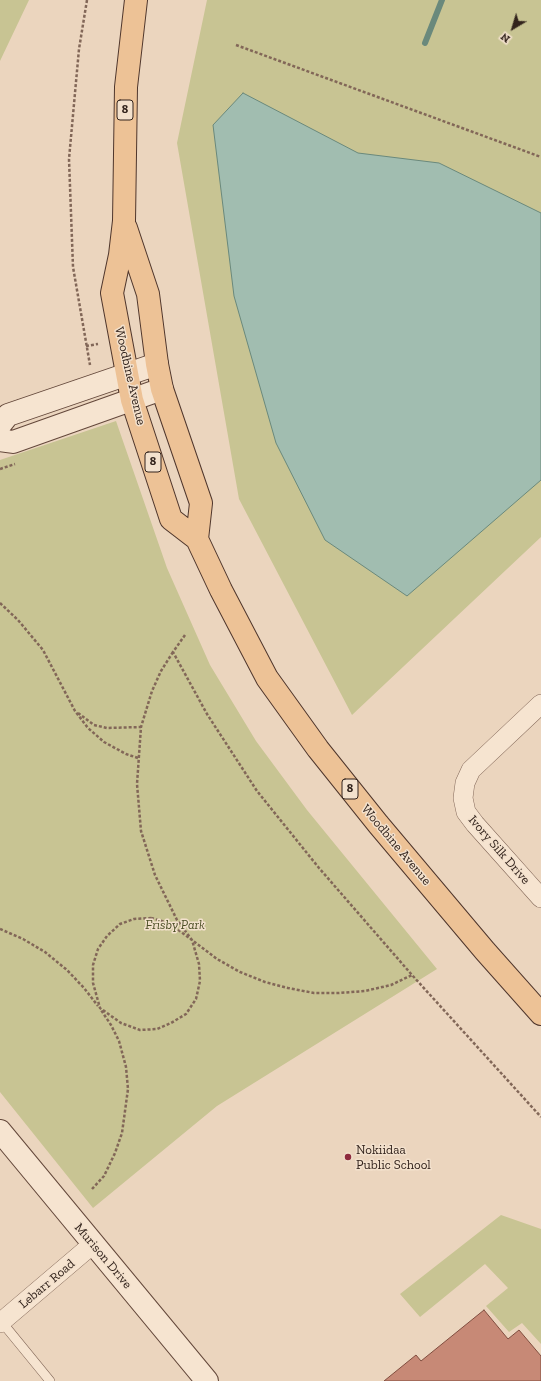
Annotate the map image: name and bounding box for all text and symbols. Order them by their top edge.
north arrow [493,8,533,48]
text: N [498,30,513,46]
road number: 8 [117,100,133,120]
street label: Woodbine Avenue [111,325,149,427]
road number: 8 [145,452,161,472]
road number: 8 [342,779,358,799]
street label: Woodbine Avenue [358,802,434,888]
street label: Ivory Silk Drive [465,812,533,888]
park label: Frisby Park [145,917,205,933]
place label: Nokiidaa Public School [356,1142,431,1173]
marker: Nokiidaa Public School [343,1152,353,1162]
street label: Murison Drive [71,1220,135,1292]
street label: Lebarr Road [16,1256,78,1312]

